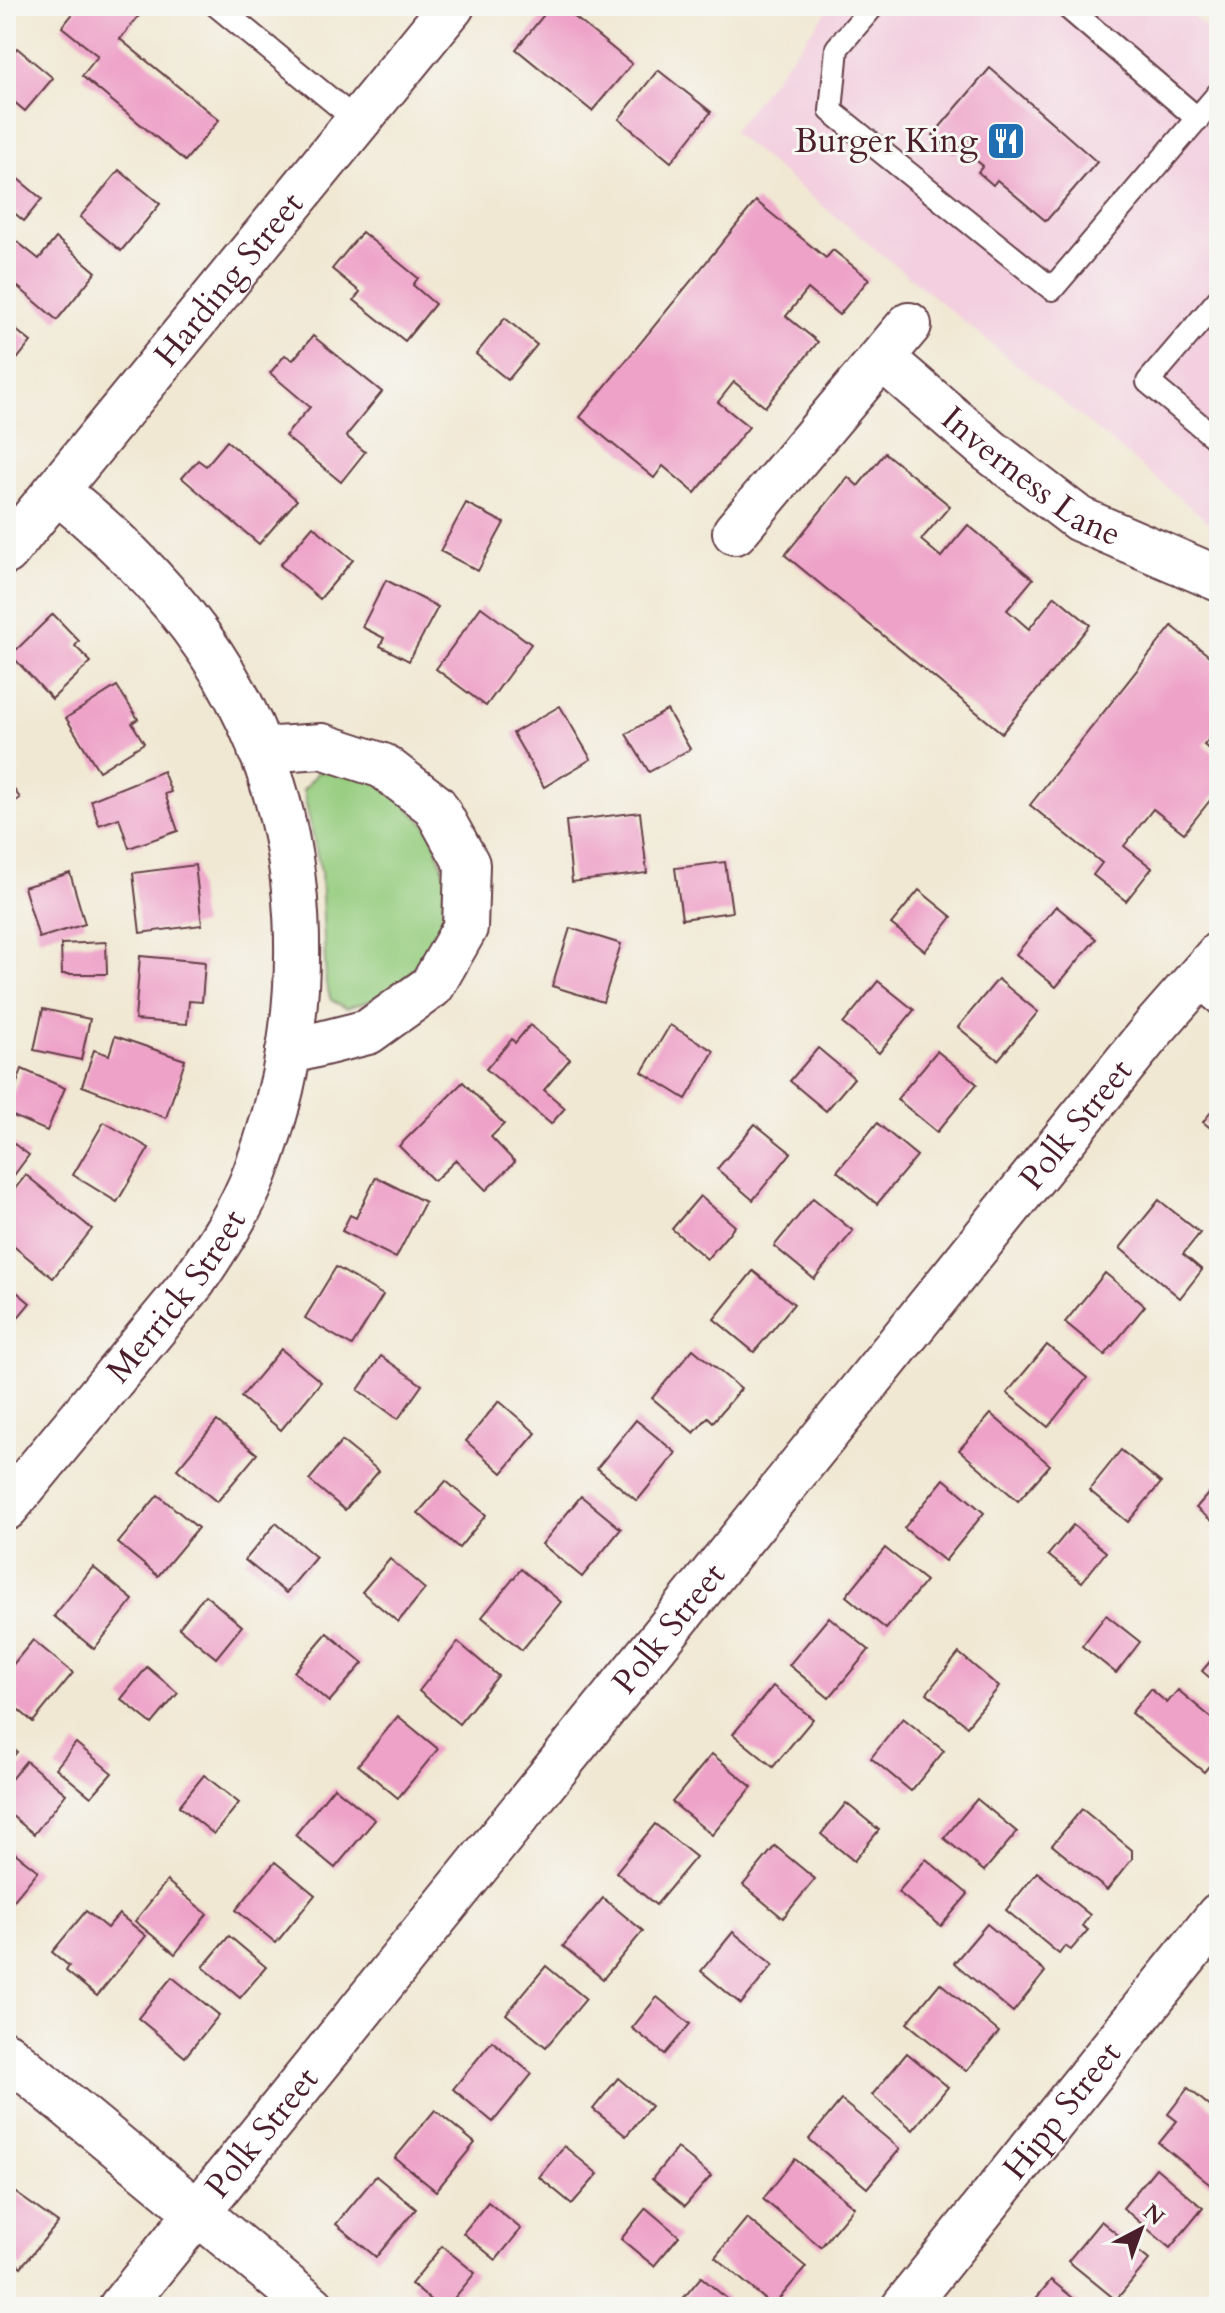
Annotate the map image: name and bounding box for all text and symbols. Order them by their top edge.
place label: Burger King [795,118,978,164]
restaurant icon: Burger King [985,120,1027,162]
street label: Harding Street [144,182,314,376]
street label: Inverness Lane [931,396,1128,557]
street label: Polk Street [1009,1049,1143,1200]
street label: Merrick Street [96,1201,257,1393]
street label: Polk Street [602,1553,736,1704]
street label: Hipp Street [992,2032,1132,2189]
street label: Polk Street [195,2057,329,2208]
north arrow [1101,2189,1181,2269]
text: N [1136,2197,1171,2232]

